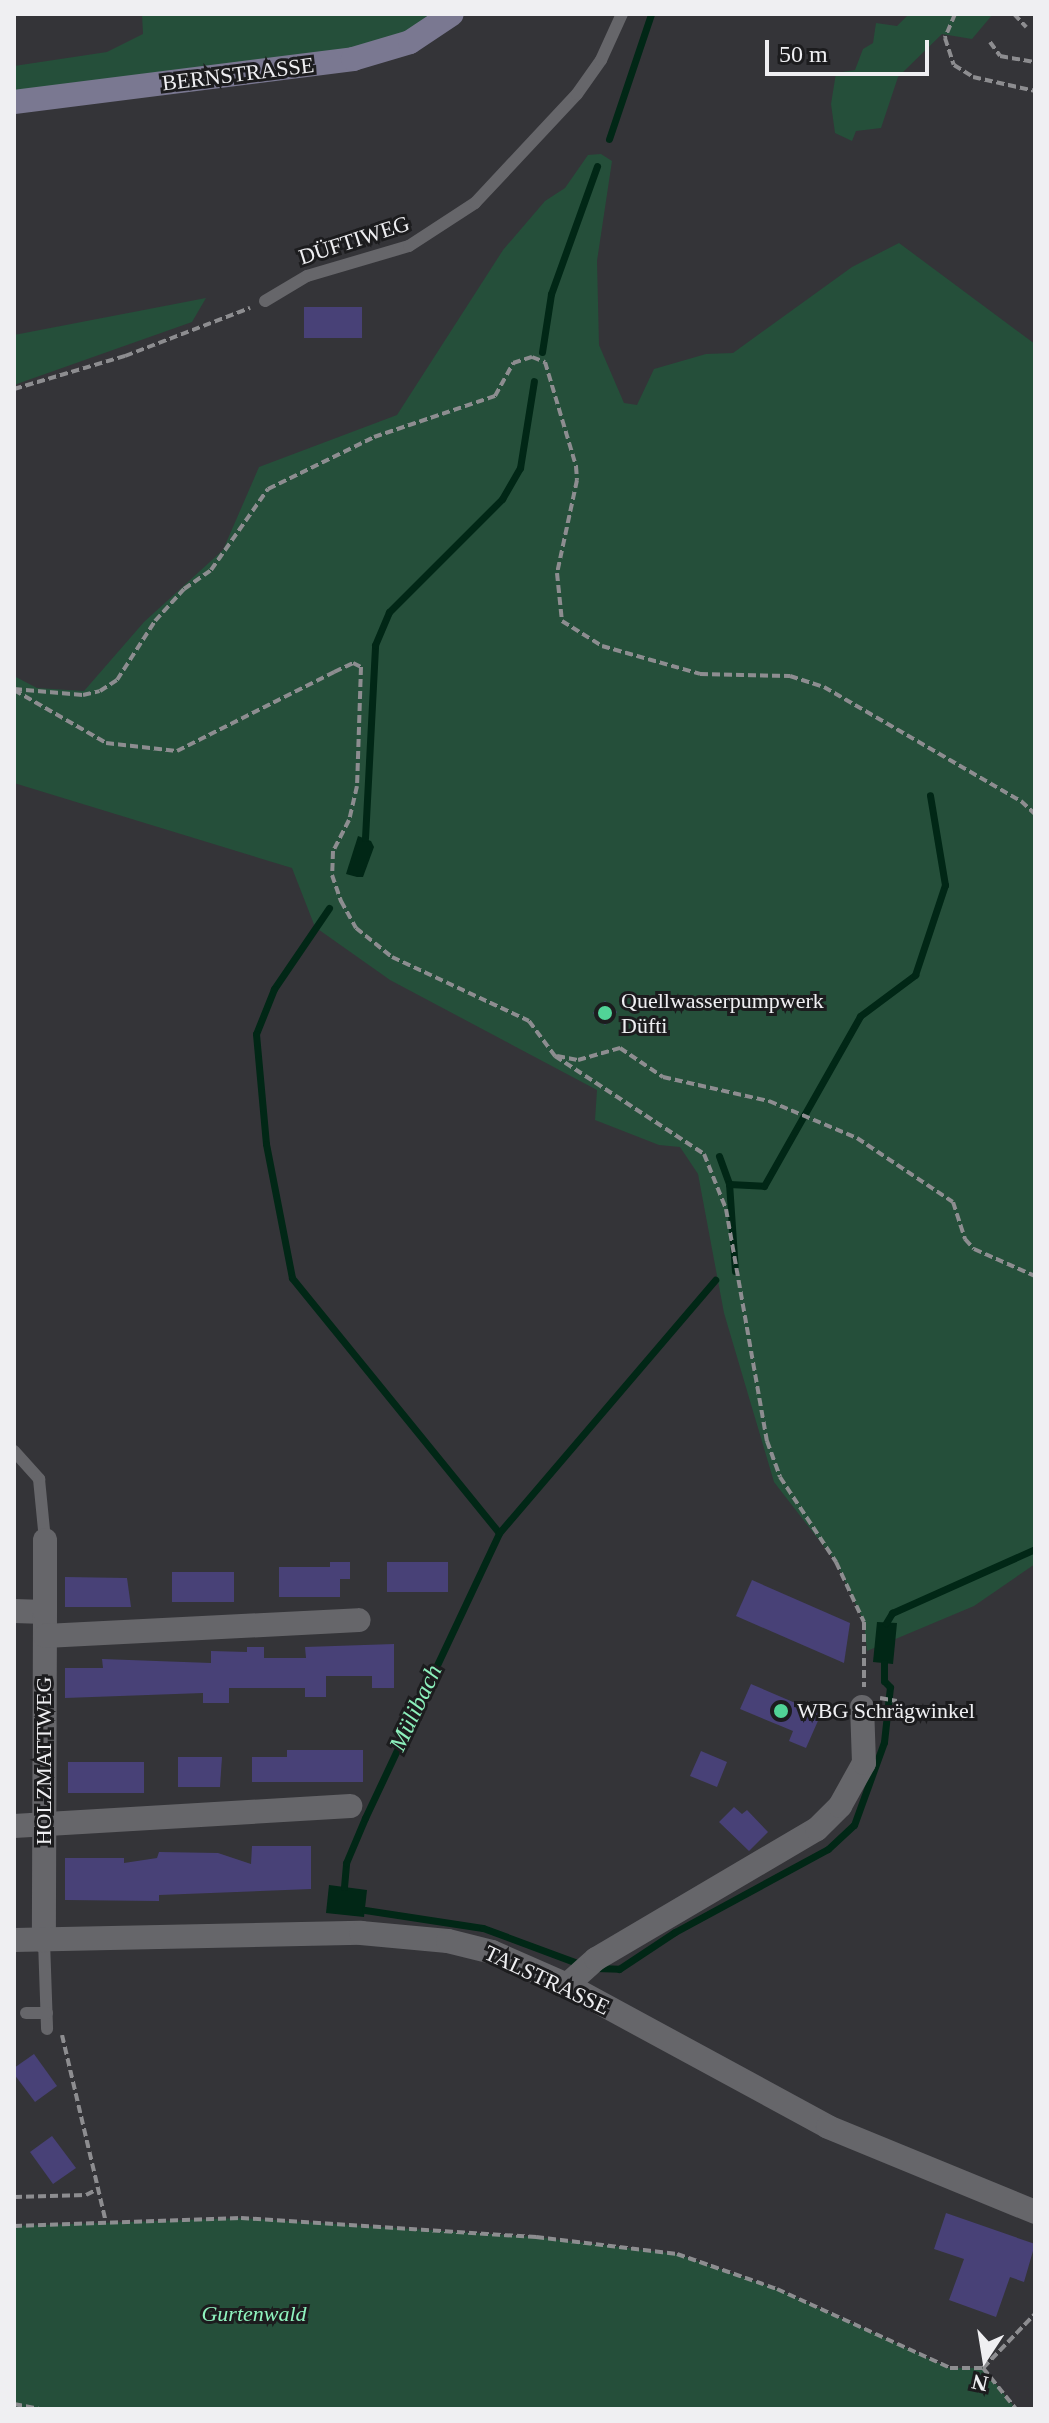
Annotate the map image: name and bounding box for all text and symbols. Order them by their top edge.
scale bar [769,24,933,74]
text: 50 m [779,41,828,67]
street label: BERNSTRASSE [161,52,315,96]
street label: DÜFTIWEG [295,210,413,270]
place label: Quellwasserpumpwerk Düfti [621,987,824,1038]
marker: Quellwasserpumpwerk Düfti [596,1004,614,1022]
water label: Mülibach [384,1660,448,1756]
street label: HOLZMATTWEG [31,1677,57,1845]
place label: WBG Schrägwinkel [797,1698,975,1724]
marker: WBG Schrägwinkel [772,1702,790,1720]
street label: TALSTRASSE [480,1939,614,2021]
park label: Gurtenwald [201,2301,307,2327]
north arrow [945,2319,1025,2399]
text: N [970,2369,990,2397]

